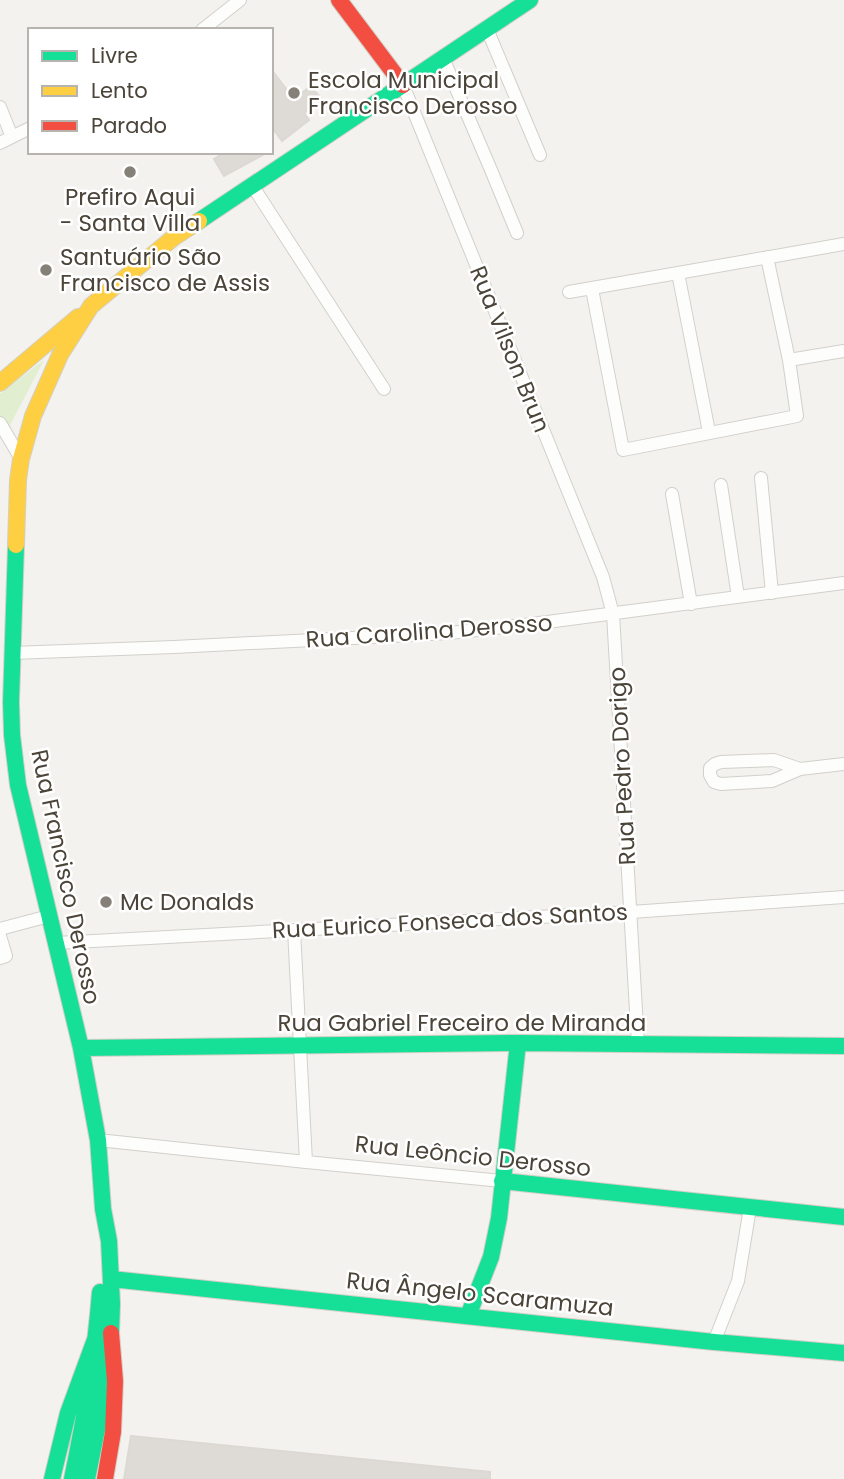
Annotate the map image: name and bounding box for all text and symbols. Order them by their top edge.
legend [28,28,273,154]
text: Livre [91,41,138,70]
place label: Escola Municipal Francisco Derosso [308,64,517,122]
text: Lento [91,76,148,105]
marker: Escola Municipal Francisco Derosso [286,85,302,101]
text: Parado [91,111,167,140]
marker: Prefiro Aqui - Santa Villa [122,164,138,180]
place label: Prefiro Aqui - Santa Villa [60,181,200,239]
place label: Santuário São Francisco de Assis [60,241,270,299]
street label: Rua Vilson Brun [462,261,558,437]
marker: Santuário São Francisco de Assis [38,262,54,278]
street label: Rua Carolina Derosso [305,606,553,656]
street label: Rua Pedro Dorigo [601,666,643,866]
street label: Rua Francisco Derosso [23,747,109,1007]
place label: Mc Donalds [120,886,254,918]
marker: Mc Donalds [98,894,114,910]
street label: Rua Eurico Fonseca dos Santos [271,896,629,946]
street label: Rua Gabriel Freceiro de Miranda [278,1007,646,1039]
street label: Rua Leôncio Derosso [353,1128,593,1184]
street label: Rua Ângelo Scaramuza [345,1264,615,1324]

